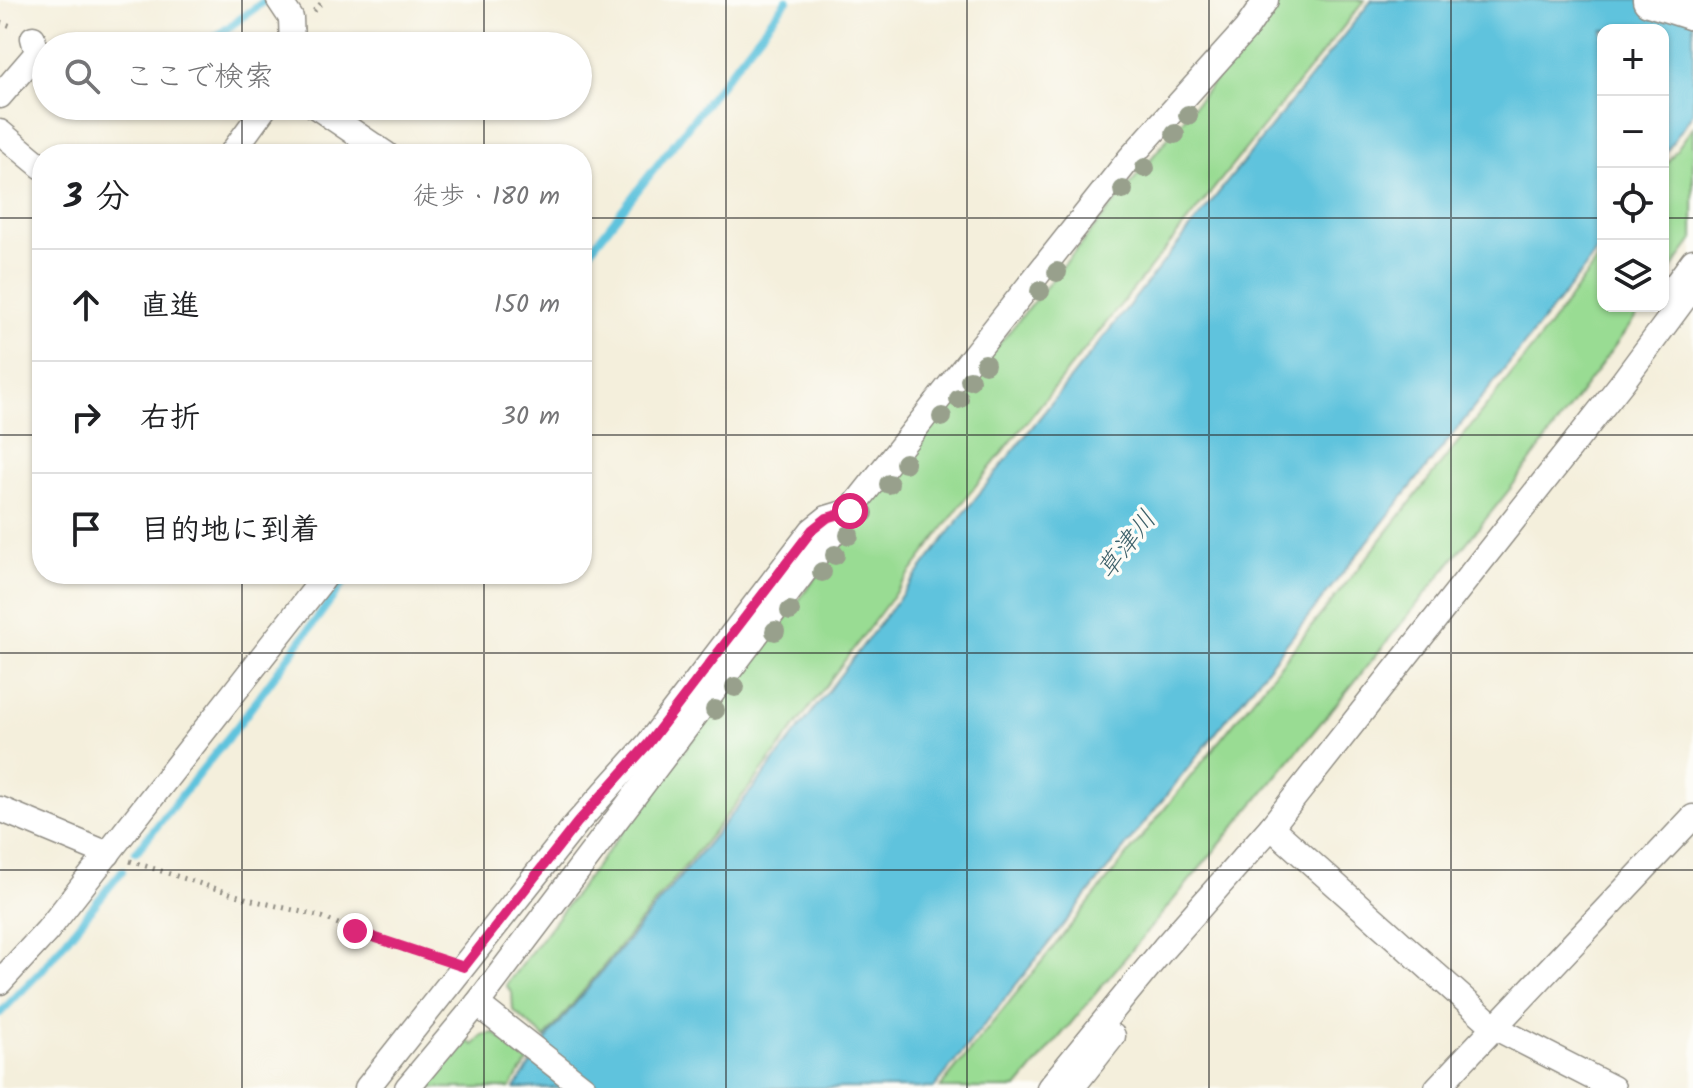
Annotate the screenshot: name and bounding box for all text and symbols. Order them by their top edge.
map controls [1597,24,1669,312]
button: + [1597,24,1669,96]
search box [32,32,592,120]
icon: search [60,54,104,98]
text: ここで検索 [124,54,274,102]
button: − [1597,96,1669,168]
button: locate [1597,168,1669,240]
text: 3 分 [64,171,130,225]
text: 徒歩 · 180 m [413,176,560,218]
button: layers [1597,240,1669,312]
icon: ahead [64,283,108,327]
text: 直進 [140,283,200,331]
text: 150 m [494,284,560,326]
icon: right [64,395,108,439]
text: 右折 [140,395,200,443]
text: 30 m [501,396,560,438]
route start [832,493,868,529]
water label: 草津川 [1087,502,1168,589]
icon: arrive [64,507,108,551]
text: 目的地に到着 [140,507,320,555]
route end [337,913,373,949]

